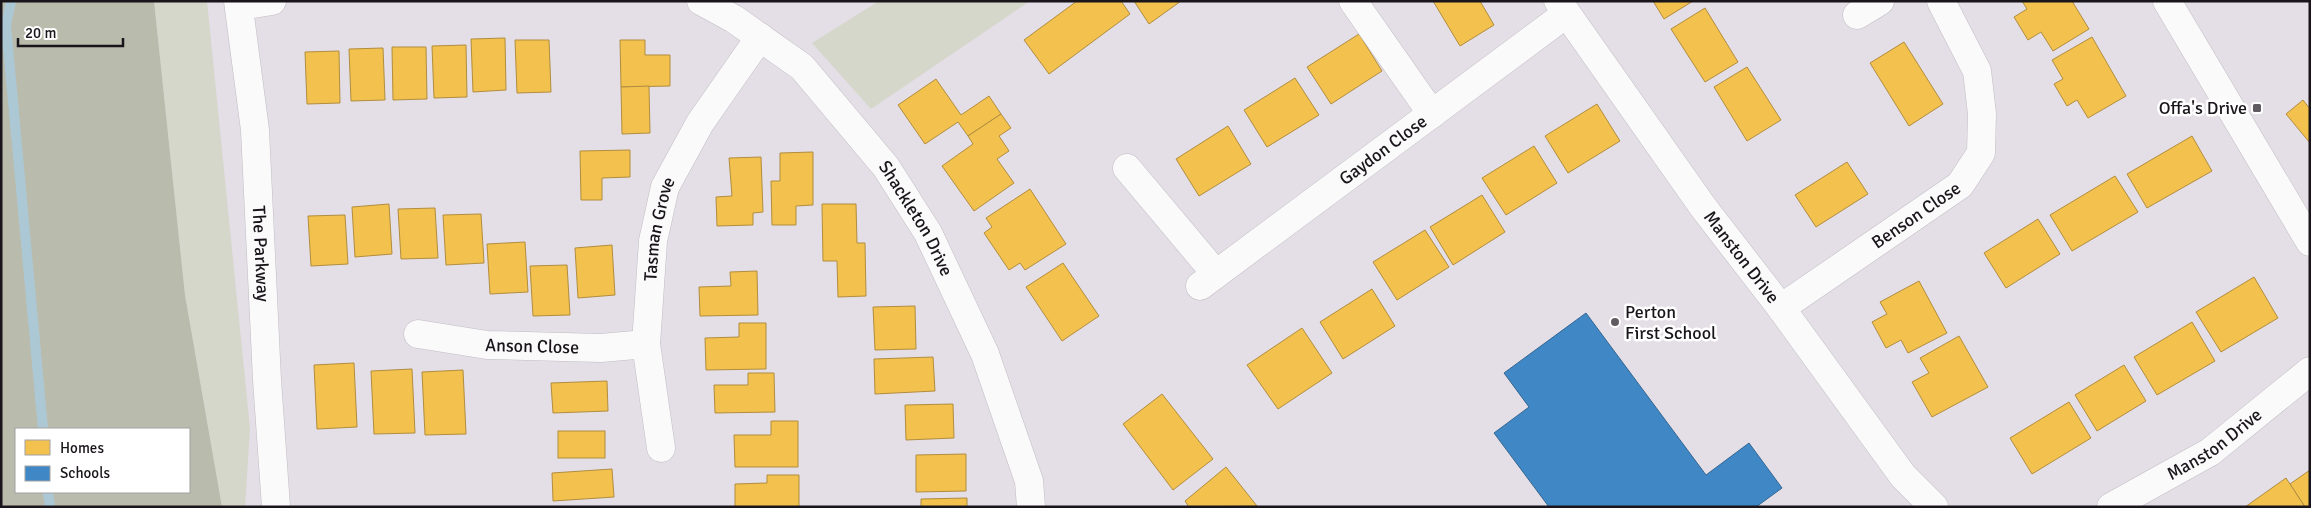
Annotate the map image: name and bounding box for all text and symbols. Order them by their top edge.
scale bar [18,15,122,47]
text: 20 m [25,24,56,42]
place label: Offa's Drive [2159,97,2247,119]
marker: Offa's Drive [2251,102,2263,114]
street label: Gaydon Close [1335,110,1431,190]
street label: Shackleton Drive [874,156,958,280]
street label: Tasman Grove [639,173,680,282]
street label: Benson Close [1867,177,1965,253]
street label: The Parkway [248,205,274,303]
street label: Manston Drive [1699,206,1784,308]
place label: Perton First School [1625,301,1716,344]
marker: Perton First School [1609,316,1621,328]
street label: Anson Close [485,334,579,358]
street label: Manston Drive [2163,404,2266,485]
legend [15,428,190,493]
text: Homes [60,439,104,457]
text: Schools [60,464,111,482]

